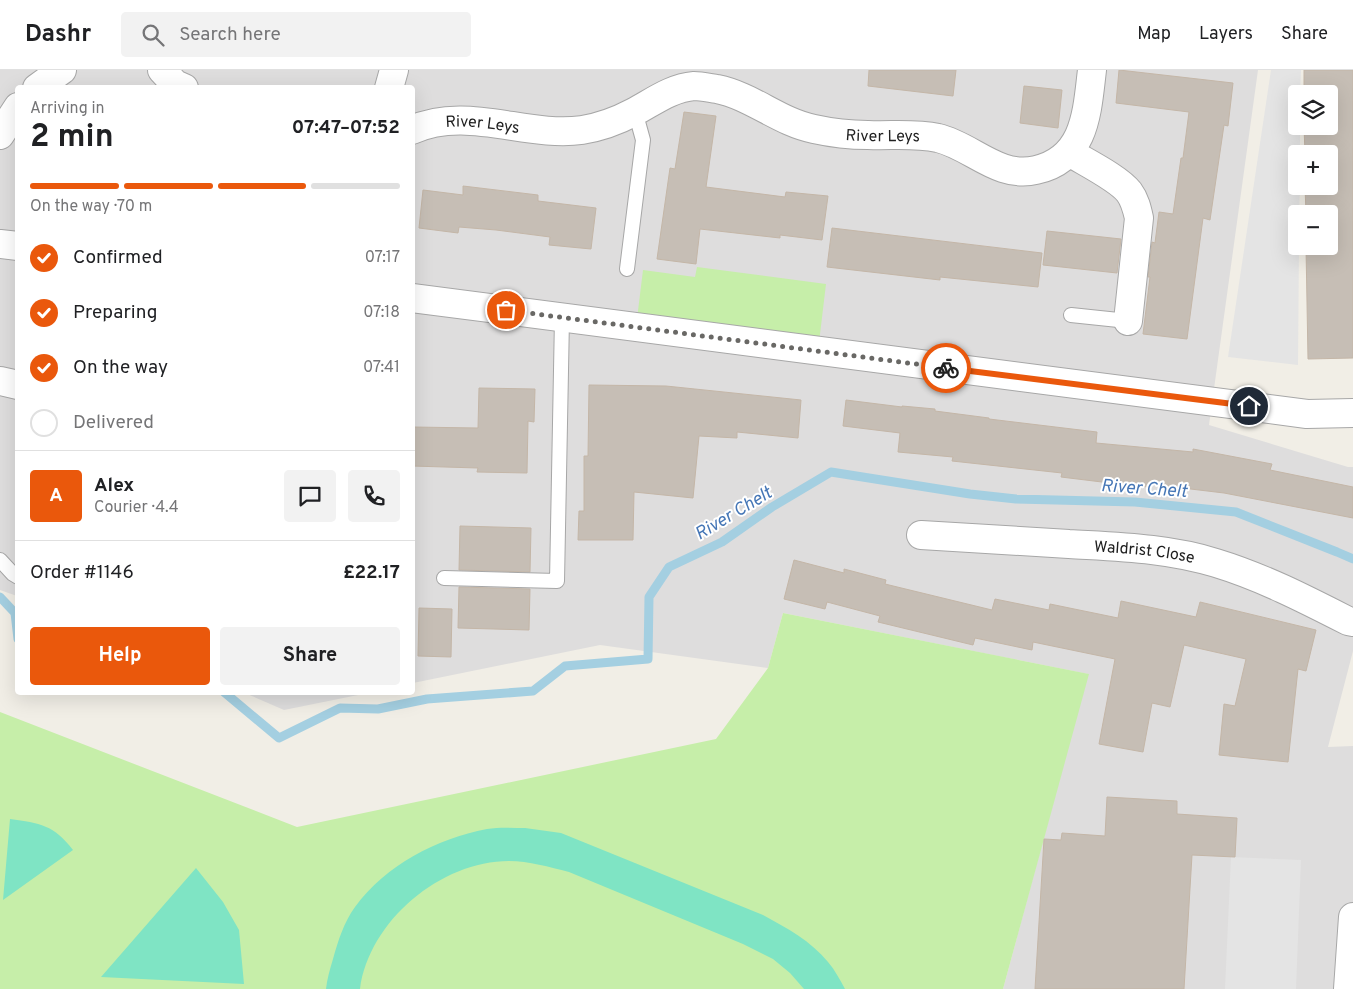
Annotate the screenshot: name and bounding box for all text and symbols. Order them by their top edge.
search box [121,12,471,57]
text: Dashr [25,20,91,50]
icon: search [139,21,167,49]
text: Search here [179,23,281,47]
text: Map [1137,23,1171,46]
text: Layers [1199,23,1253,46]
text: Share [1281,23,1328,46]
map controls [1288,85,1338,255]
button: layers [1288,85,1338,135]
text: Arriving in [30,99,105,119]
street label: River Leys [445,112,521,139]
text: 07:47–07:52 [292,116,400,140]
text: 2 min [30,118,114,158]
street label: River Leys [845,126,921,147]
button: + [1288,145,1338,195]
text: On the way · 70 m [30,197,152,217]
button: − [1288,205,1338,255]
icon: check [30,244,58,272]
text: Confirmed [73,246,163,270]
text: 07:17 [365,248,400,268]
pin [485,289,527,331]
icon: bag [492,296,520,324]
icon: check [30,299,58,327]
text: Preparing [73,301,157,325]
text: 07:18 [363,303,400,323]
courier [921,343,971,393]
icon: check [30,354,58,382]
icon: bike [932,354,960,382]
text: On the way [73,356,168,380]
text: 07:41 [363,358,400,378]
pin [1228,385,1270,427]
icon: home [1235,392,1263,420]
text: Delivered [73,411,154,435]
button: chat [284,470,336,522]
button: phone [348,470,400,522]
text: Alex [94,474,134,498]
water label: River Chelt [1100,475,1189,504]
water label: River Chelt [691,481,778,546]
text: A [49,484,63,508]
text: Courier · 4.4 [94,498,179,518]
street label: Waldrist Close [1093,537,1196,569]
text: Order #1146 [30,561,134,585]
text: £22.17 [343,561,400,585]
button: Help [30,627,210,685]
button: Share [220,627,400,685]

